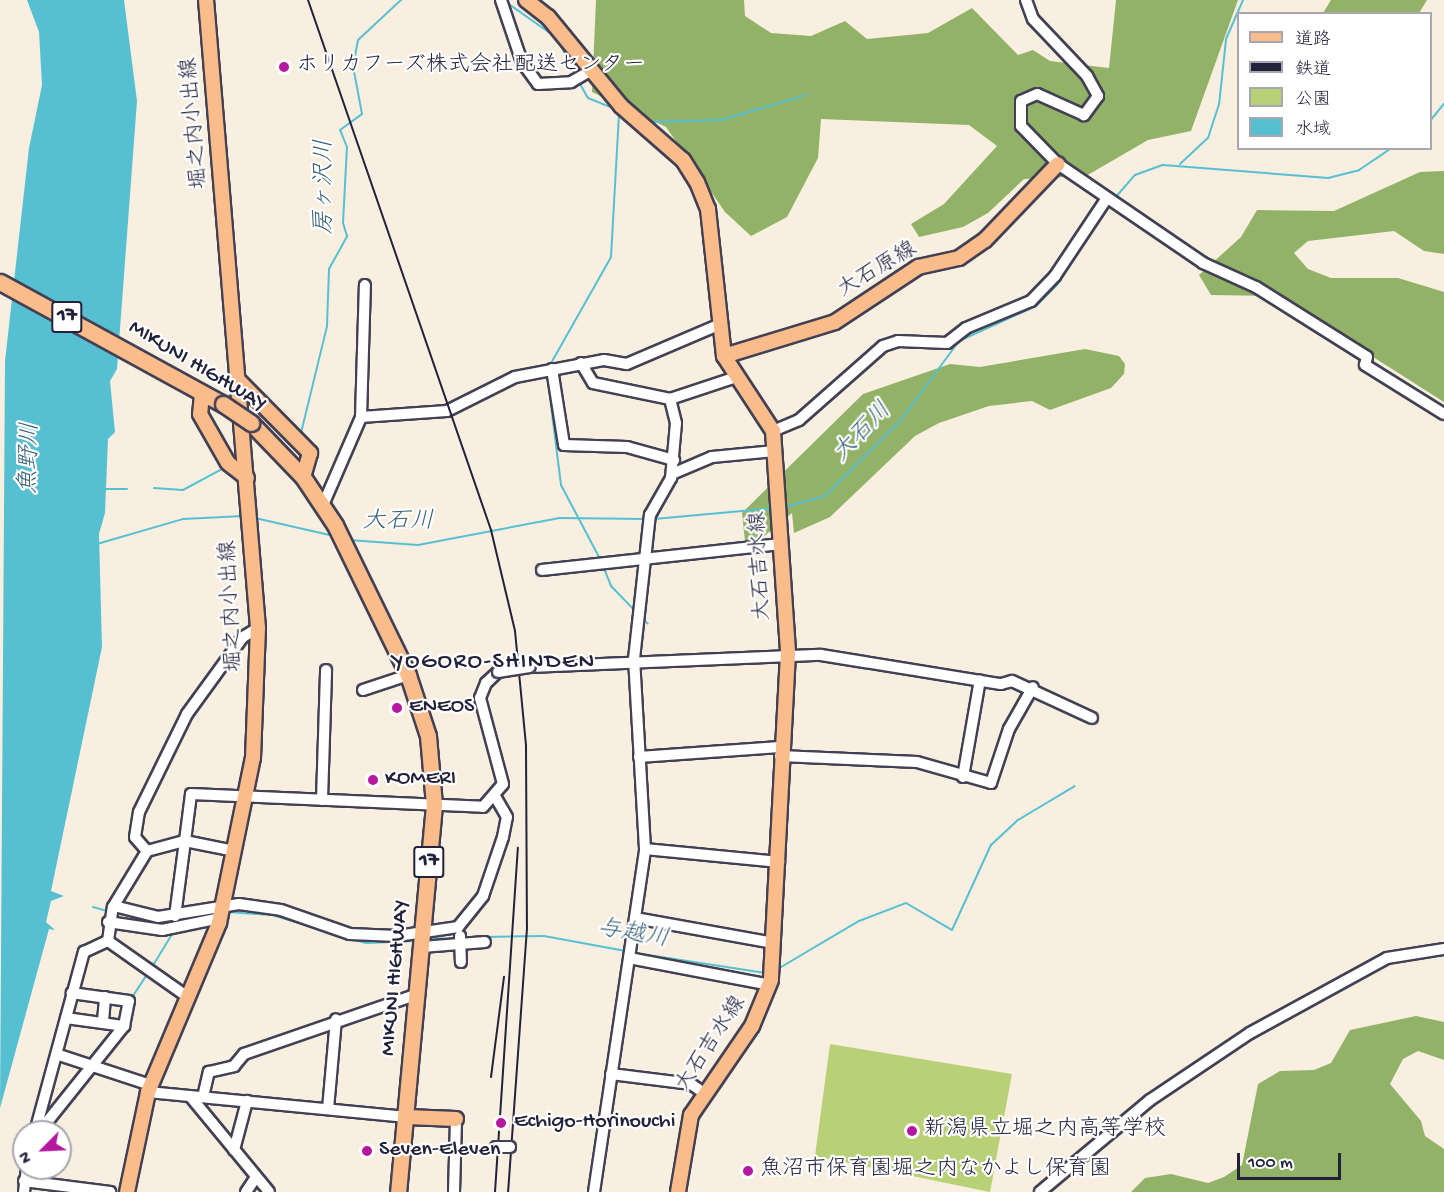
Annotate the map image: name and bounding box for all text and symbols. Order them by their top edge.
legend [1237,12,1432,150]
text: 道路 [1295,30,1331,51]
place label: ホリカフーズ株式会社配送センター [296,54,648,80]
street label: 堀之内小出線 [177,56,215,190]
marker: ホリカフーズ株式会社配送センター [277,60,291,74]
text: 鉄道 [1295,60,1331,81]
text: 公園 [1295,90,1331,111]
text: 水域 [1295,120,1331,141]
water label: 房ヶ沢川 [312,139,340,235]
street label: 大石原線 [833,237,923,305]
road number: 17 [50,299,84,335]
street label: MIKUNI HIGHWAY [123,315,271,419]
water label: 大石川 [828,397,898,469]
water label: 魚野川 [15,422,47,494]
water label: 大石川 [362,509,434,537]
street label: 大石吉水線 [746,510,778,622]
street label: 堀之内小出線 [216,539,250,673]
district label: YOGORO-SHINDEN [392,649,596,677]
place label: ENEOS [409,695,474,721]
marker: ENEOS [390,701,404,715]
place label: KOMERI [385,767,456,793]
marker: KOMERI [366,773,380,787]
road number: 17 [412,844,446,880]
street label: MIKUNI HIGHWAY [376,899,416,1057]
water label: 与越川 [595,915,671,955]
street label: 大石吉水線 [671,992,753,1098]
place label: Echigo-Horinouchi [514,1110,675,1136]
marker: Echigo-Horinouchi [492,1114,510,1132]
place label: 新潟県立堀之内高等学校 [924,1118,1166,1144]
north arrow [12,1120,72,1180]
marker: 新潟県立堀之内高等学校 [905,1124,919,1138]
place label: Seven-Eleven [379,1138,500,1164]
scale bar [1240,1141,1344,1179]
marker: Seven-Eleven [360,1144,374,1158]
text: N [16,1148,38,1165]
text: 100 m [1248,1153,1293,1174]
place label: 魚沼市保育園堀之内なかよし保育園 [760,1158,1112,1184]
marker: 魚沼市保育園堀之内なかよし保育園 [741,1164,755,1178]

